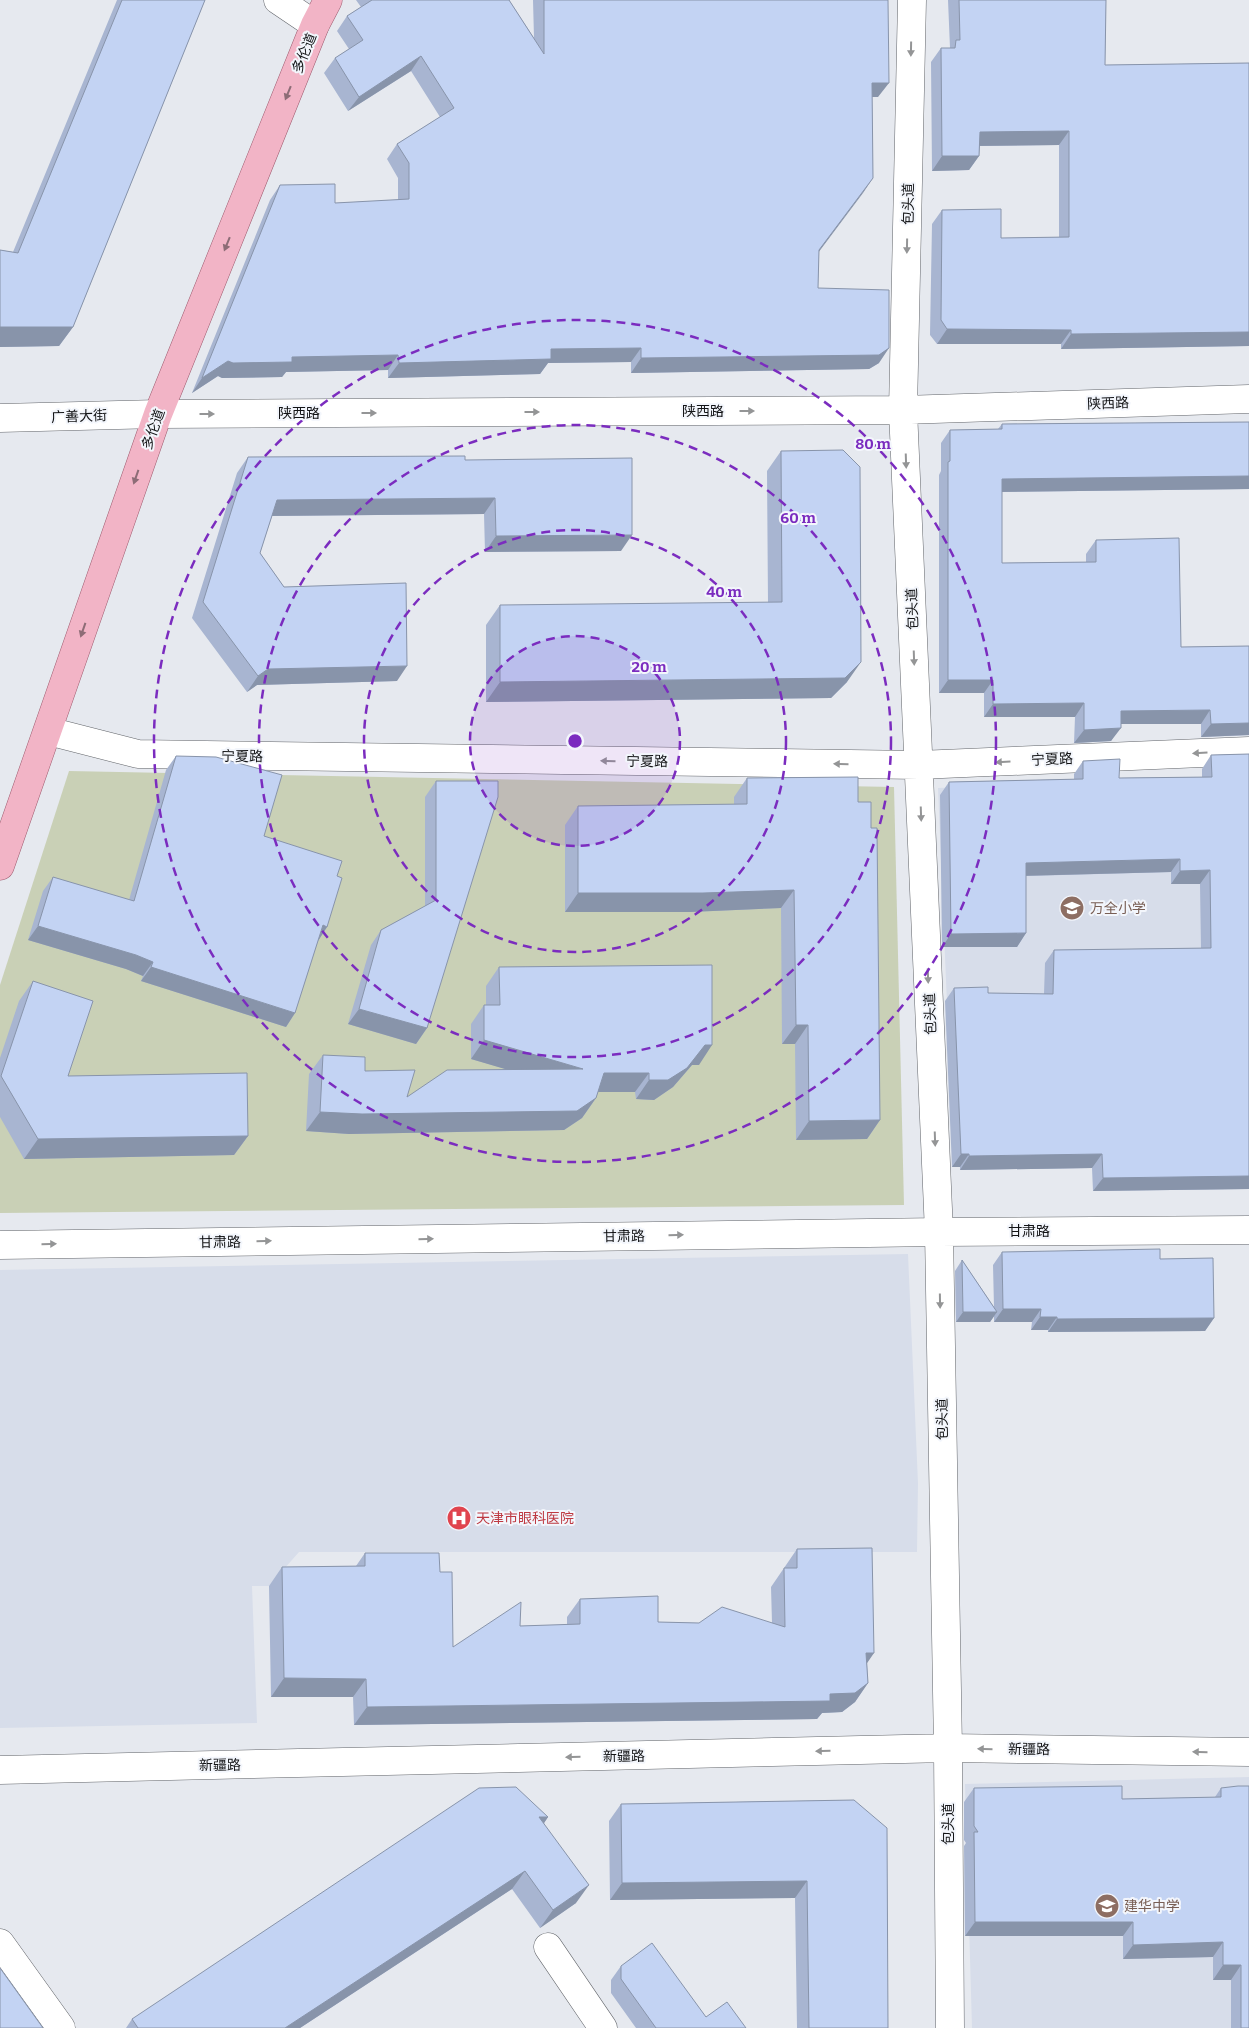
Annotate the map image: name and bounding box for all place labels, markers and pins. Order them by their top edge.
centre of rings [566,732,584,750]
school or university icon: 万全小学 [1059,895,1085,921]
place label: 万全小学 [1090,900,1146,917]
hospital icon: 天津市眼科医院 [446,1505,472,1531]
place label: 天津市眼科医院 [476,1510,574,1527]
school or university icon: 建华中学 [1094,1893,1120,1919]
place label: 建华中学 [1124,1898,1180,1915]

